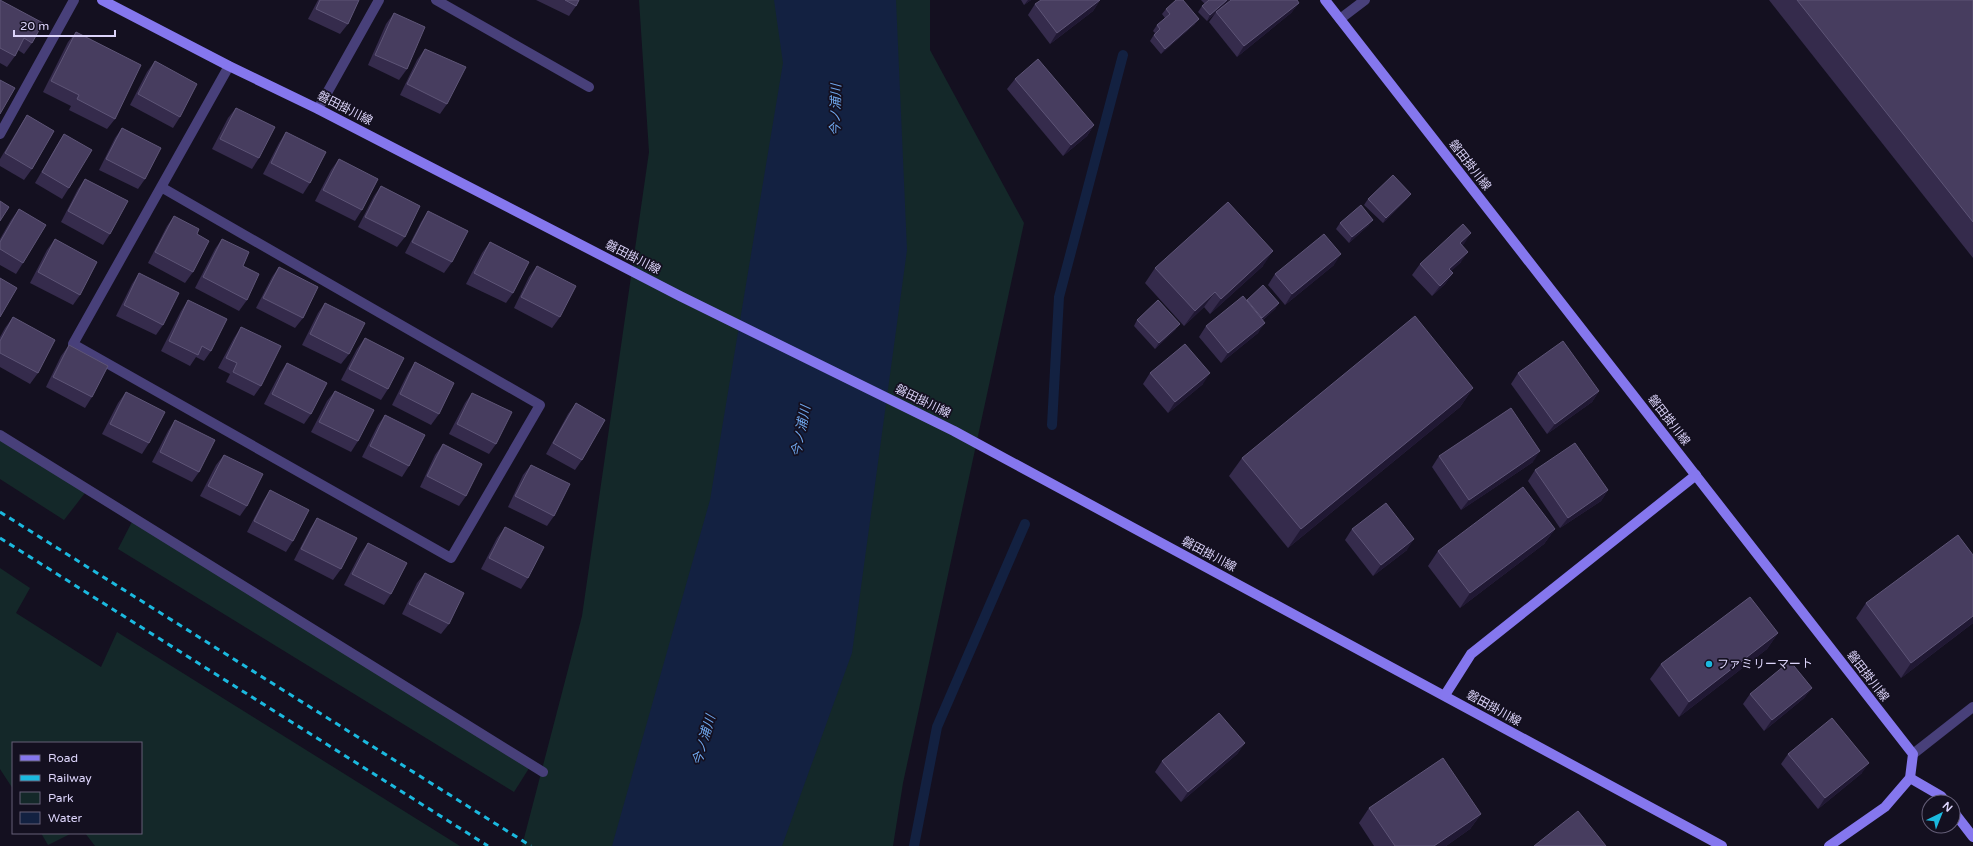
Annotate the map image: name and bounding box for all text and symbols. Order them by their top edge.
scale bar [14,12,115,38]
text: 20 m [20,19,49,33]
water label: 今ノ浦川 [828,82,844,136]
street label: 磐田掛川線 [315,88,375,128]
street label: 磐田掛川線 [1446,137,1494,193]
street label: 磐田掛川線 [603,237,663,277]
street label: 磐田掛川線 [893,382,953,420]
street label: 磐田掛川線 [1645,392,1693,448]
water label: 今ノ浦川 [788,402,814,458]
street label: 磐田掛川線 [1179,534,1239,574]
street label: 磐田掛川線 [1844,648,1892,704]
place label: ファミリーマート [1717,657,1813,671]
marker: ファミリーマート [1704,659,1714,669]
street label: 磐田掛川線 [1464,687,1524,729]
water label: 今ノ浦川 [689,711,719,767]
legend [12,742,142,834]
text: Road [48,751,78,765]
text: Railway [48,771,92,785]
text: Park [48,791,74,805]
north arrow [1921,794,1961,834]
text: N [1940,799,1955,815]
text: Water [48,811,83,825]

